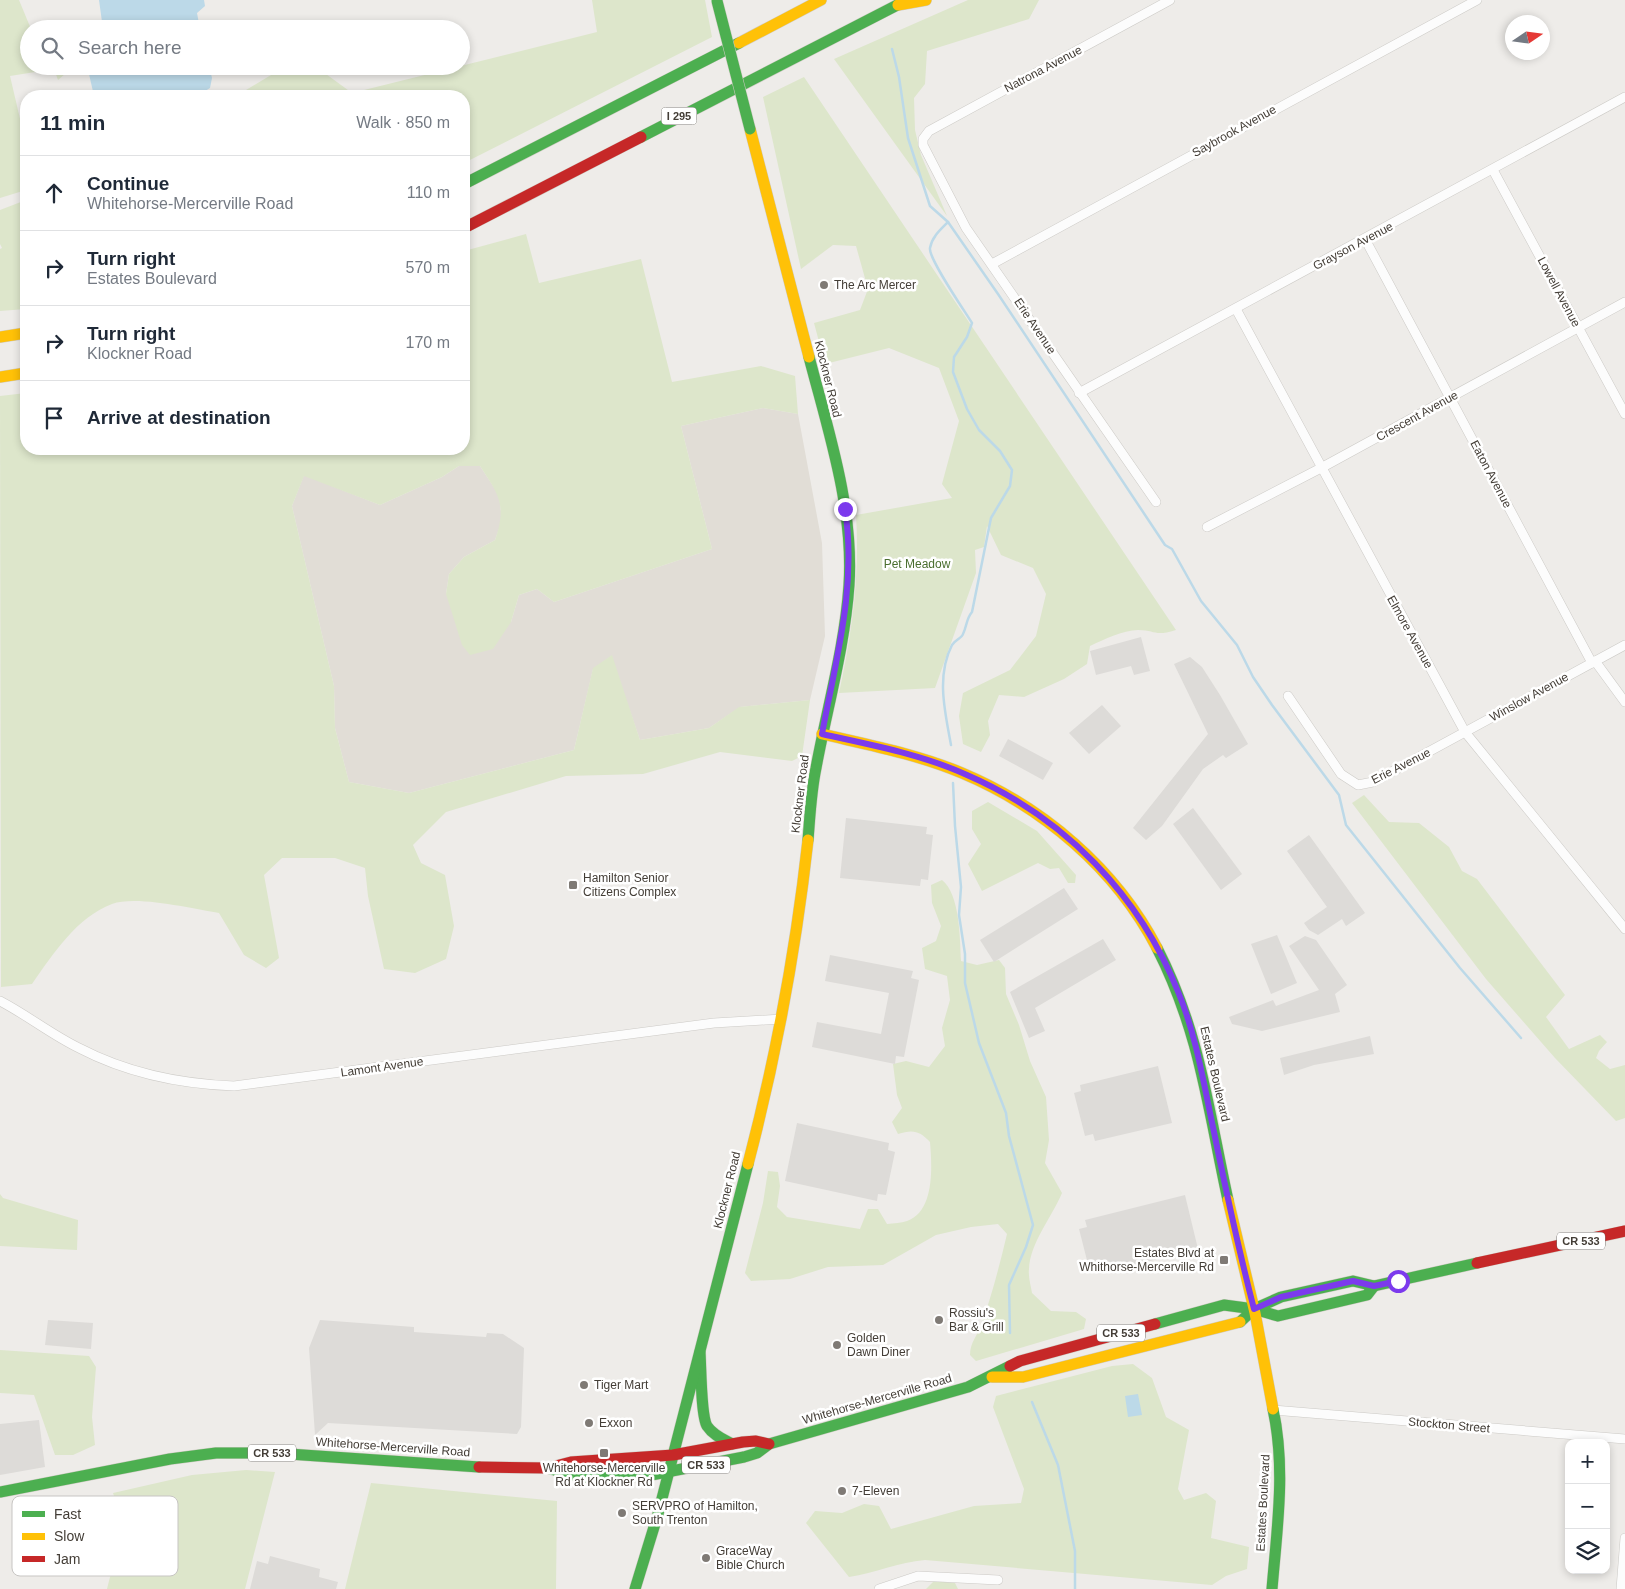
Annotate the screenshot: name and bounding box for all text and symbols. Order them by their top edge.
north arrow [1505,15,1550,60]
search box [20,20,470,75]
icon: search [38,34,66,62]
text: Search here [78,37,182,58]
street label: Natrona Avenue [1002,43,1084,95]
street label: Saybrook Avenue [1190,102,1279,160]
road number: I 295 [662,108,696,124]
text: 11 min [40,111,105,134]
text: Walk · 850 m [356,114,450,131]
text: Continue [87,173,169,194]
icon: ahead [40,179,68,207]
text: 110 m [407,184,450,201]
text: Whitehorse-Mercerville Road [87,195,293,212]
street label: Grayson Avenue [1311,219,1396,273]
text: Turn right [87,248,175,269]
icon: right [40,254,68,282]
street label: Lowell Avenue [1535,255,1583,330]
text: 570 m [406,259,450,276]
text: Estates Boulevard [87,270,217,287]
place label: The Arc Mercer [834,278,916,292]
marker: The Arc Mercer [818,279,830,291]
street label: Erie Avenue [1011,295,1059,357]
text: Turn right [87,323,175,344]
icon: right [40,329,68,357]
text: 170 m [406,334,450,351]
street label: Klockner Road [812,339,844,419]
text: Klockner Road [87,345,192,362]
street label: Crescent Avenue [1374,388,1461,444]
icon: arrive [40,404,68,432]
text: Arrive at destination [87,407,271,428]
street label: Eaton Avenue [1467,438,1515,510]
route end [834,498,857,521]
park label: Pet Meadow [884,557,951,571]
street label: Elmore Avenue [1384,593,1436,671]
street label: Winslow Avenue [1487,669,1571,724]
street label: Erie Avenue [1369,745,1433,787]
street label: Klockner Road [788,754,812,834]
place label: Hamilton Senior Citizens Complex [583,871,676,899]
marker: Hamilton Senior Citizens Complex [567,879,579,891]
street label: Estates Boulevard [1197,1025,1233,1123]
street label: Lamont Avenue [340,1054,424,1080]
street label: Klockner Road [711,1150,743,1230]
road number: CR 533 [1557,1232,1605,1250]
place label: Estates Blvd at Whithorse-Mercerville Rd [1079,1246,1215,1274]
marker: Estates Blvd at Whithorse-Mercerville Rd [1218,1254,1230,1266]
route start [1387,1270,1410,1293]
place label: Rossiu's Bar & Grill [949,1306,1004,1334]
marker: Rossiu's Bar & Grill [933,1314,945,1326]
road number: CR 533 [1097,1325,1145,1342]
place label: Golden Dawn Diner [847,1331,910,1359]
marker: Golden Dawn Diner [831,1339,843,1351]
street label: Whitehorse-Mercerville Road [801,1371,953,1427]
place label: Tiger Mart [594,1378,649,1392]
marker: Tiger Mart [578,1379,590,1391]
street label: Stockton Street [1408,1414,1491,1436]
place label: Exxon [599,1416,632,1430]
marker: Exxon [583,1417,595,1429]
street label: Whitehorse-Mercerville Road [315,1435,471,1459]
map controls [1565,1439,1610,1574]
button: + [1565,1439,1610,1484]
road number: CR 533 [248,1445,296,1462]
marker: Whitehorse-Mercerville Rd at Klockner Rd [598,1447,610,1459]
street label: Estates Boulevard [1253,1454,1273,1552]
road number: CR 533 [682,1456,730,1474]
place label: Whitehorse-Mercerville Rd at Klockner Rd [543,1461,666,1489]
place label: 7-Eleven [852,1484,899,1498]
button: − [1565,1484,1610,1529]
marker: 7-Eleven [836,1485,848,1497]
legend [12,1496,178,1576]
place label: SERVPRO of Hamilton, South Trenton [632,1499,758,1527]
text: Fast [54,1506,81,1522]
marker: SERVPRO of Hamilton, South Trenton [616,1507,628,1519]
text: Slow [54,1528,85,1544]
button: layers [1565,1529,1610,1574]
place label: GraceWay Bible Church [716,1544,785,1572]
text: Jam [54,1551,80,1567]
marker: GraceWay Bible Church [700,1552,712,1564]

